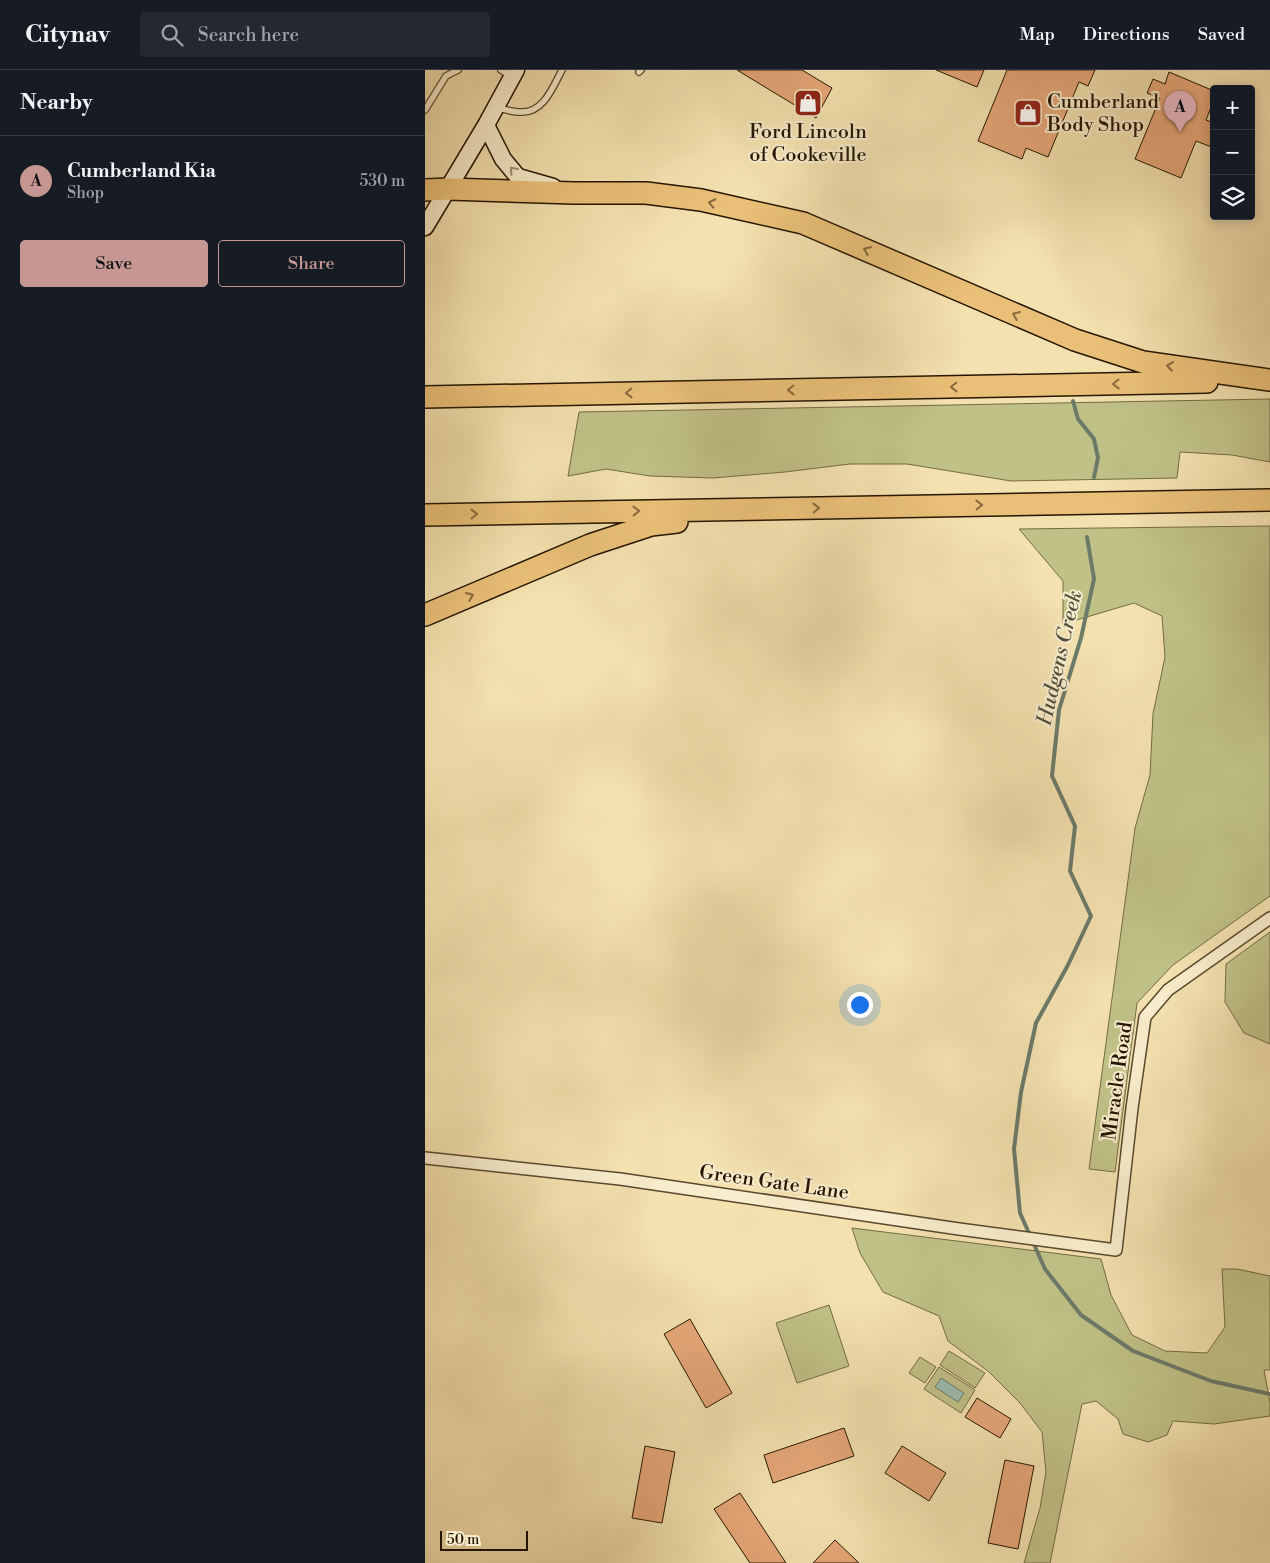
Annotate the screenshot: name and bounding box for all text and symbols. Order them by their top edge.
search box [140,12,490,57]
text: Citynav [25,20,110,50]
icon: search [158,21,186,49]
text: Search here [198,23,299,47]
text: Map [1019,23,1055,46]
text: Directions [1083,23,1170,46]
text: Saved [1198,23,1245,46]
map controls [1210,85,1255,220]
button: + [1210,85,1255,130]
shop icon: Ford Lincoln of Cookeville [793,88,823,118]
text: Nearby [20,90,93,116]
place label: Cumberland Body Shop [1046,90,1159,138]
pin: A [1164,91,1196,132]
shop icon: Cumberland Body Shop [1013,98,1043,128]
place label: Ford Lincoln of Cookeville [749,120,867,168]
button: − [1210,130,1255,175]
text: Cumberland Kia [67,159,216,183]
one-way arrow [510,167,519,176]
text: A [30,171,42,191]
text: 530 m [359,171,405,191]
button: layers [1210,175,1255,220]
text: Shop [67,183,104,203]
one-way arrow [708,198,717,209]
button: Save [20,240,208,287]
button: Share [218,240,405,287]
one-way arrow [863,246,872,257]
one-way arrow [1012,310,1021,321]
one-way arrow [1165,361,1173,372]
one-way arrow [1112,378,1120,389]
one-way arrow [950,382,958,392]
one-way arrow [787,385,795,395]
one-way arrow [625,388,632,398]
one-way arrow [975,500,983,510]
one-way arrow [812,503,820,513]
one-way arrow [632,506,640,516]
one-way arrow [470,509,478,519]
water label: Hudgens Creek [1032,588,1088,729]
one-way arrow [465,591,474,602]
your location [847,992,873,1018]
street label: Miracle Road [1097,1019,1139,1142]
street label: Green Gate Lane [698,1160,850,1206]
scale bar [440,1528,527,1551]
text: 50 m [447,1531,479,1549]

